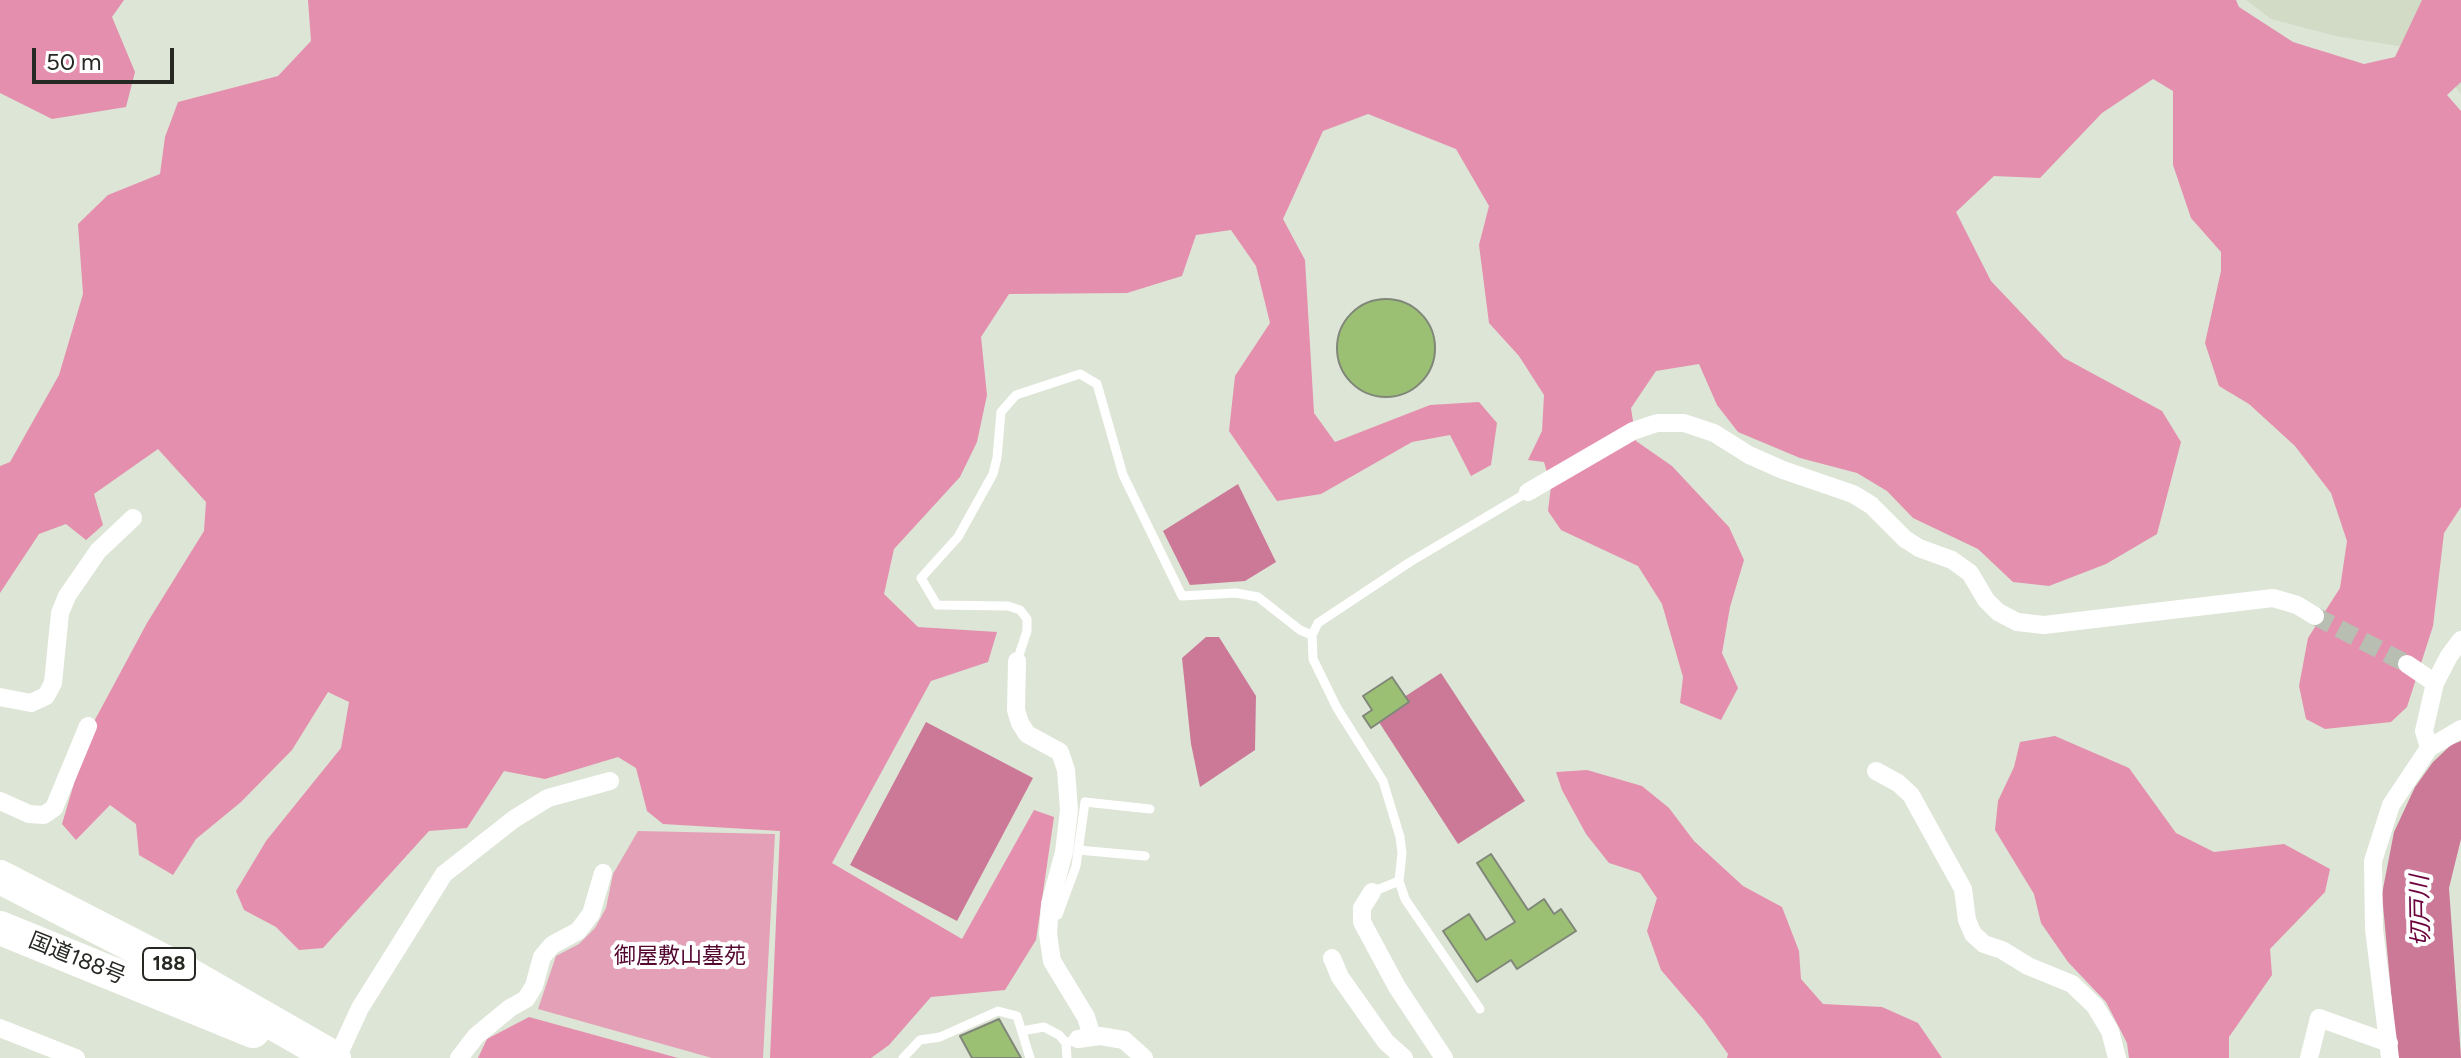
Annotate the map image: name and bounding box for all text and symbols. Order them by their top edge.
scale bar [36,32,178,82]
text: 50 m [46,47,102,76]
water label: 切戸川 [2406,875,2436,947]
street label: 国道188号 [25,928,129,990]
park label: 御屋敷山墓苑 [614,944,746,970]
road number: 188 [143,948,195,980]

